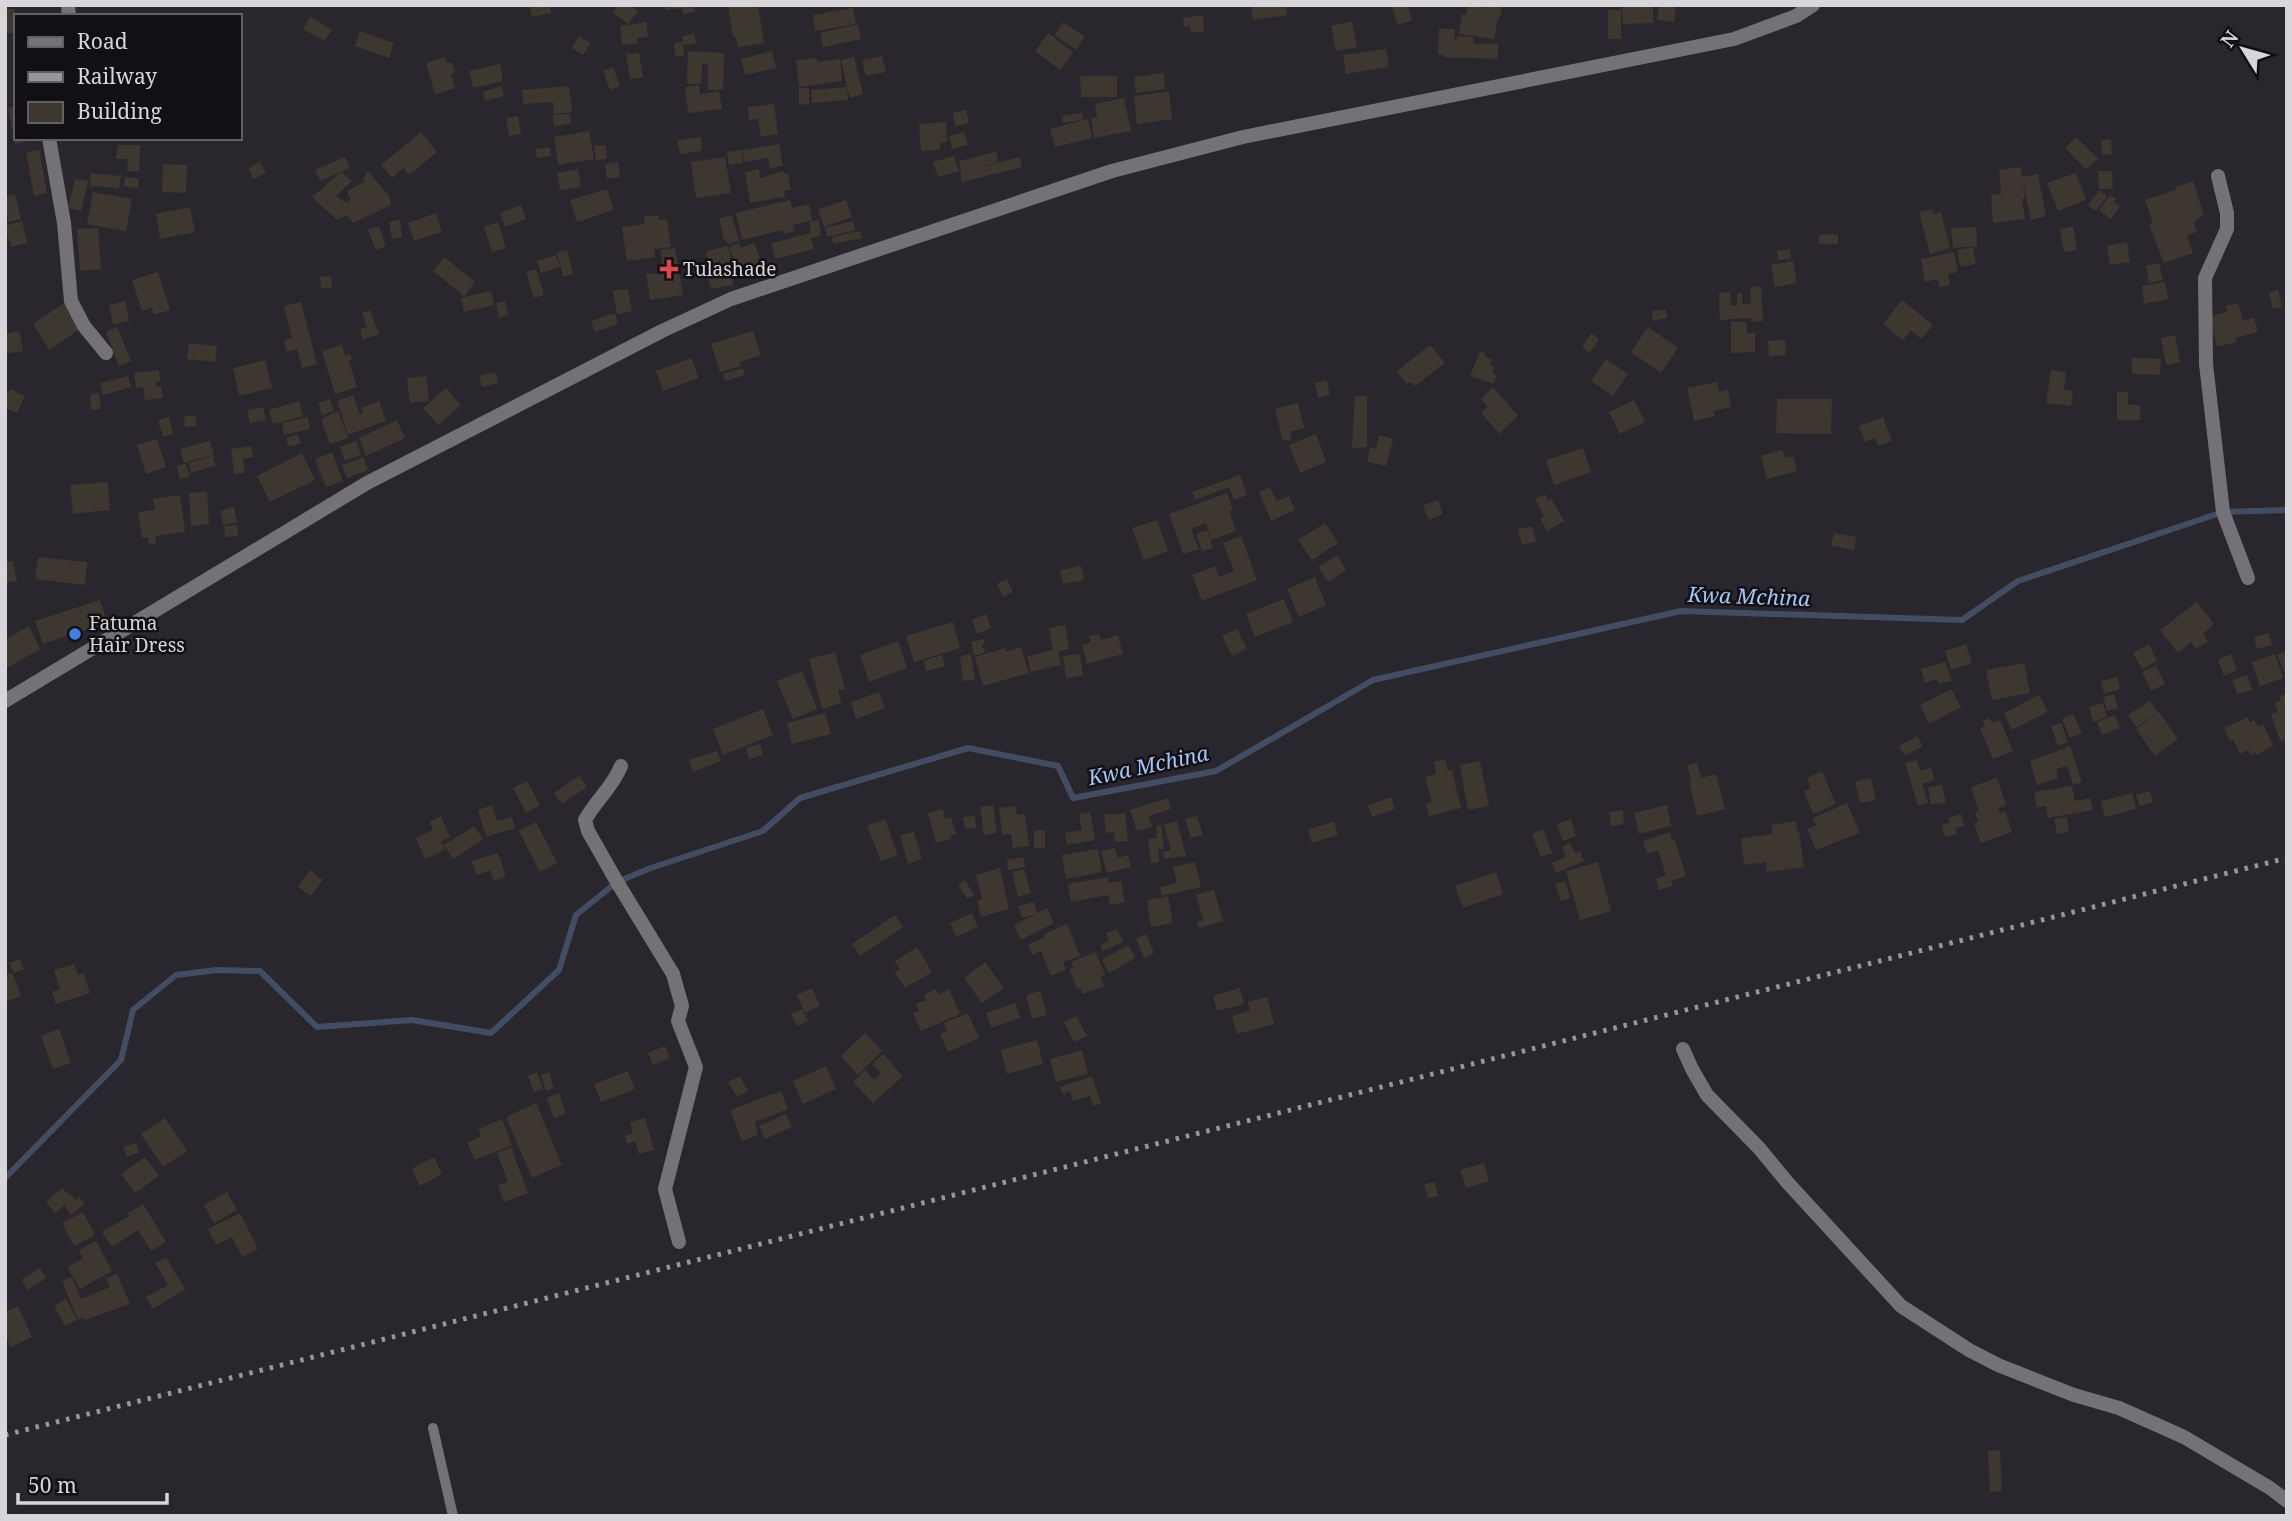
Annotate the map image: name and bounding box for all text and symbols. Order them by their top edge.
legend [14,14,242,140]
north arrow [2208,14,2278,84]
text: N [2215,25,2244,53]
text: Road [77,27,128,55]
text: Railway [77,62,157,90]
text: Building [77,97,162,125]
place label: Tulashade [683,256,776,282]
marker: Tulashade [661,261,677,277]
water label: Kwa Mchina [1686,580,1812,612]
place label: Fatuma Hair Dress [89,610,185,658]
marker: Fatuma Hair Dress [67,626,83,642]
water label: Kwa Mchina [1084,738,1212,792]
scale bar [18,1462,166,1506]
text: 50 m [28,1471,77,1499]

